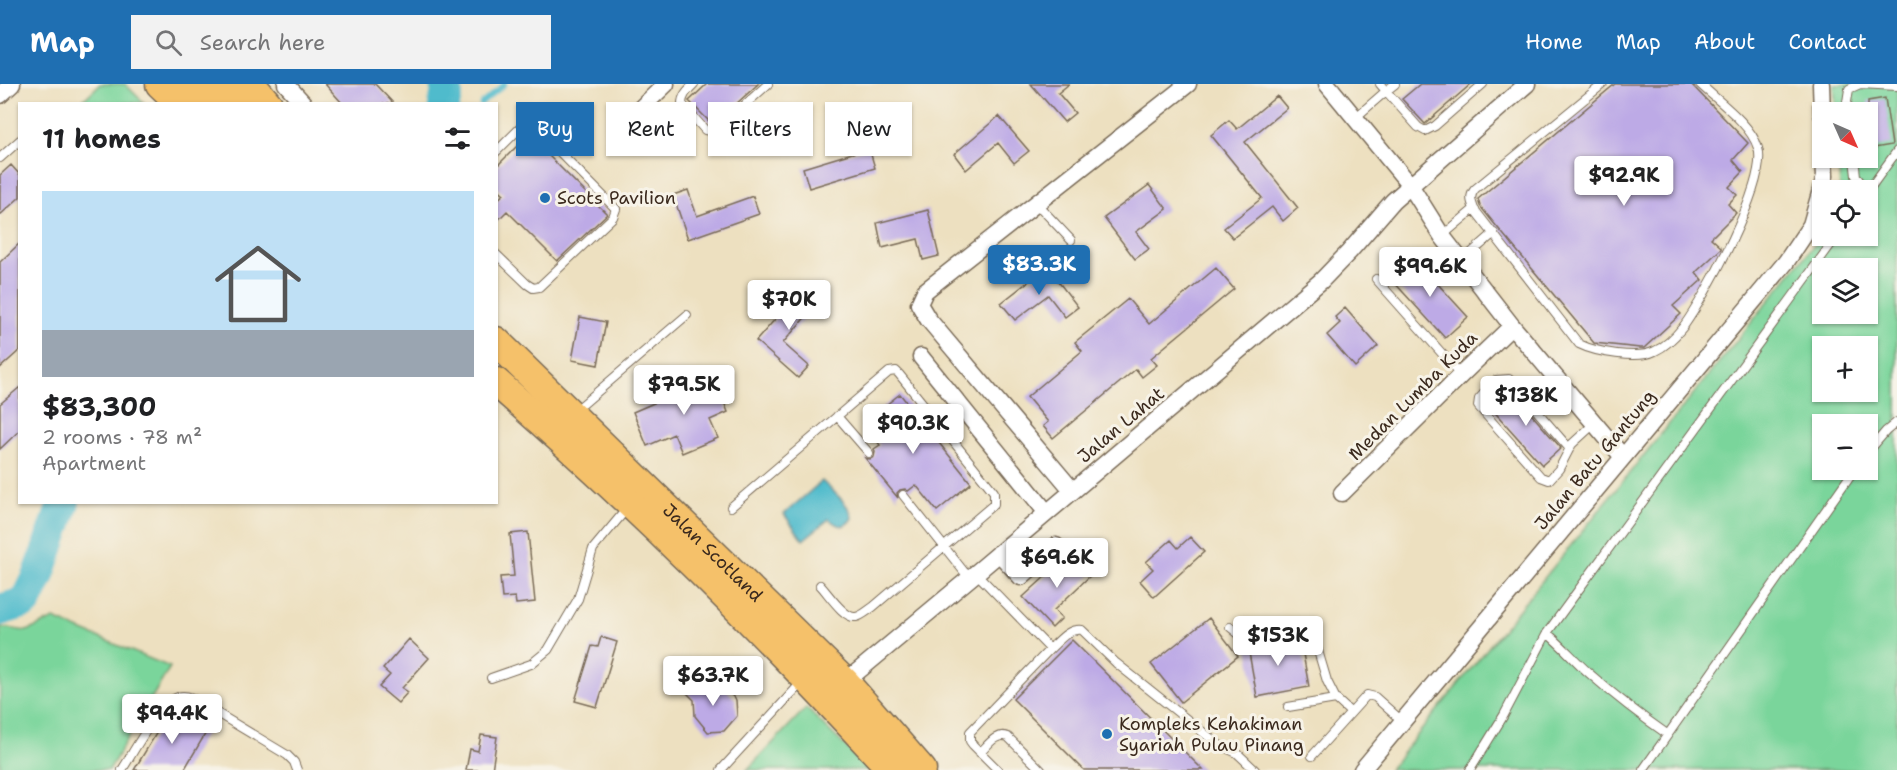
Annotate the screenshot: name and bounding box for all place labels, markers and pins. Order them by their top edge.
pin: $92.9K [1575,156,1673,207]
place label: Scots Pavilion [557,186,676,210]
marker: Scots Pavilion [538,191,552,205]
pin: $83.3K [990,245,1088,296]
pin: $99.6K [1381,247,1479,298]
pin: $70K [753,280,825,331]
pin: $79.5K [635,365,733,416]
pin: $138K [1484,376,1568,427]
pin: $90.3K [864,404,962,455]
pin: $69.6K [1008,538,1106,589]
pin: $153K [1236,616,1320,667]
pin: $63.7K [664,656,762,707]
pin: $94.4K [123,694,221,745]
place label: Kompleks Kehakiman Syariah Pulau Pinang [1119,712,1304,757]
marker: Kompleks Kehakiman Syariah Pulau Pinang [1100,727,1114,741]

